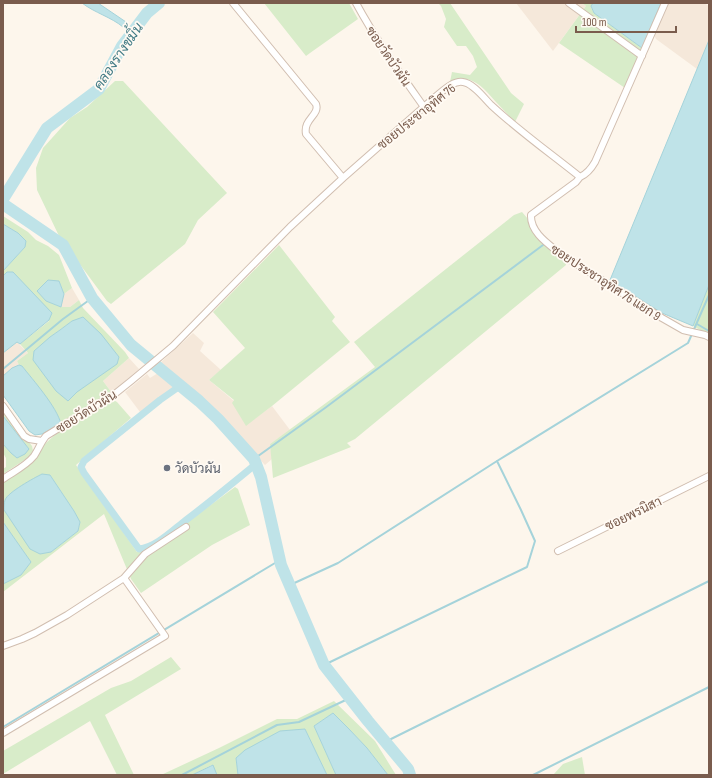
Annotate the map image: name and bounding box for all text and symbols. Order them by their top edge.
scale bar [576,8,676,34]
text: 100 m [582,15,607,30]
water label: คลองรางขมิ้น [86,17,147,93]
street label: ซอยวัดบัวผัน [362,24,414,90]
street label: ซอยประชาอุทิศ 76 [374,79,460,154]
street label: ซอยประชาอุทิศ 76 แยก 9 [547,240,664,325]
street label: ซอยวัดบัวผัน [53,387,120,437]
place label: วัดบัวผัน [175,461,221,477]
marker: วัดบัวผัน [162,463,172,473]
street label: ซอยพรนิสา [602,492,664,534]

